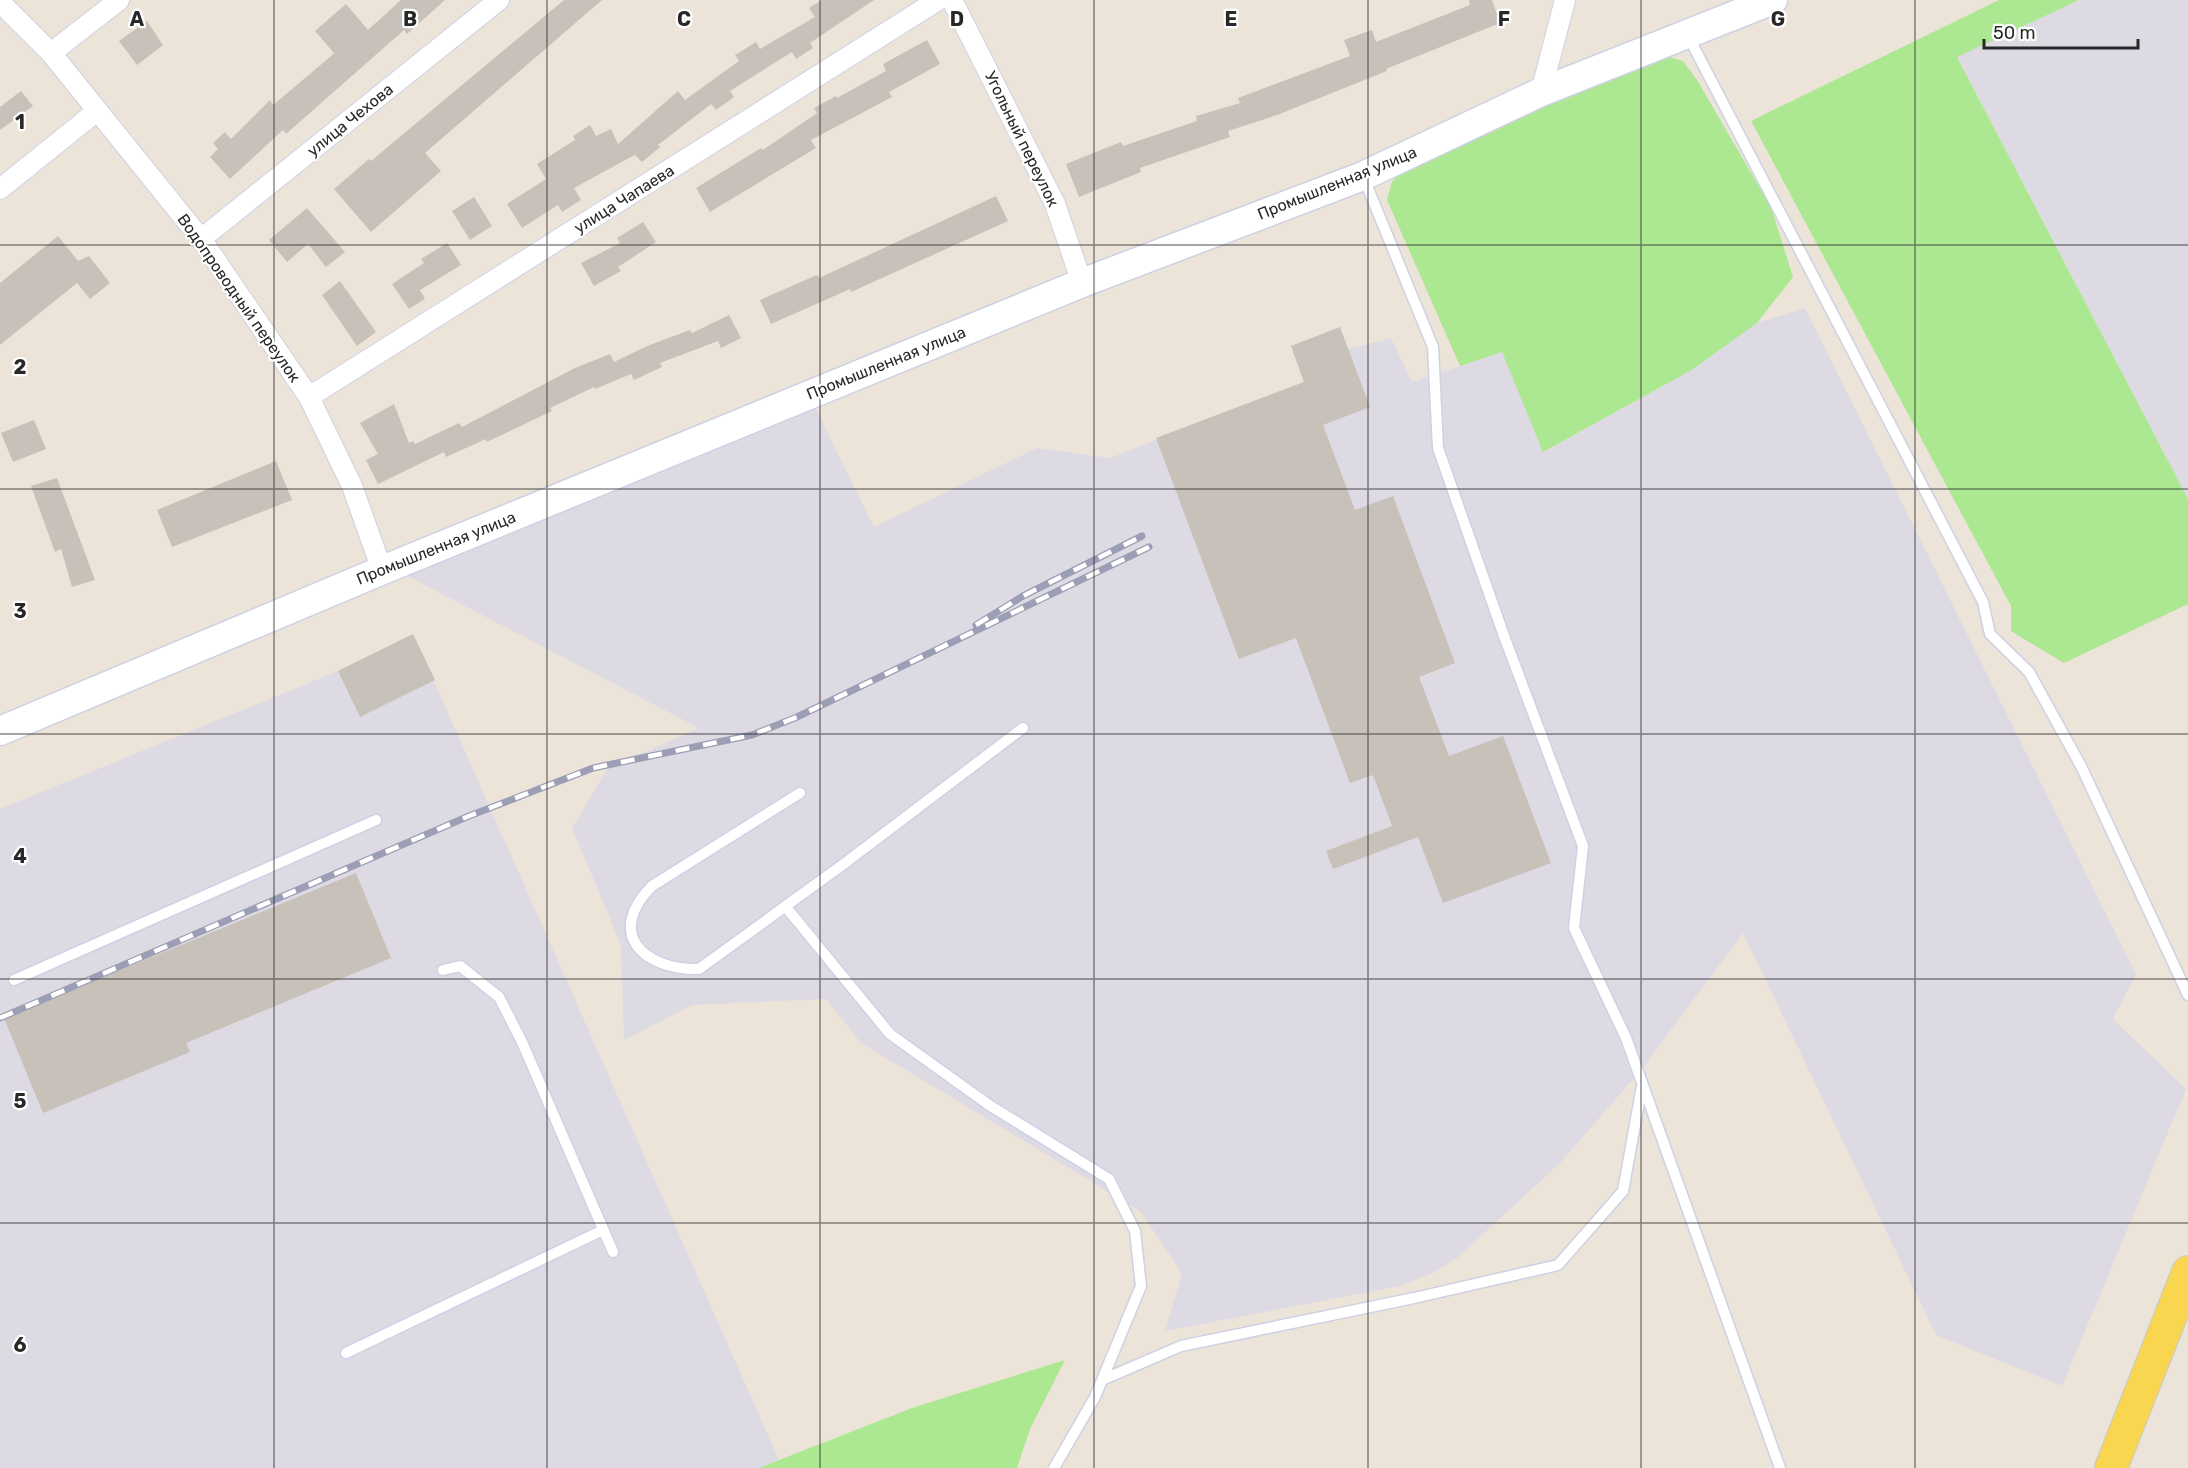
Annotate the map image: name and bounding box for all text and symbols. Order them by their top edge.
text: A [130,7,145,31]
text: B [403,7,417,31]
text: C [677,7,691,31]
text: D [950,7,964,31]
text: E [1225,7,1237,31]
text: F [1498,7,1510,31]
text: G [1771,7,1785,31]
scale bar [1984,12,2138,50]
text: 50 m [1993,22,2036,44]
street label: Угольный переулок [981,68,1063,210]
street label: улица Чехова [303,80,397,160]
text: 1 [15,110,25,134]
street label: Промышленная улица [1255,142,1419,224]
street label: улица Чапаева [570,161,678,237]
street label: Водопроводный переулок [173,210,305,386]
street label: Промышленная улица [804,322,968,404]
text: 2 [14,355,27,379]
street label: Промышленная улица [354,507,518,589]
text: 3 [13,599,27,623]
text: 4 [13,844,27,868]
text: 5 [14,1089,27,1113]
text: 6 [13,1333,27,1357]

